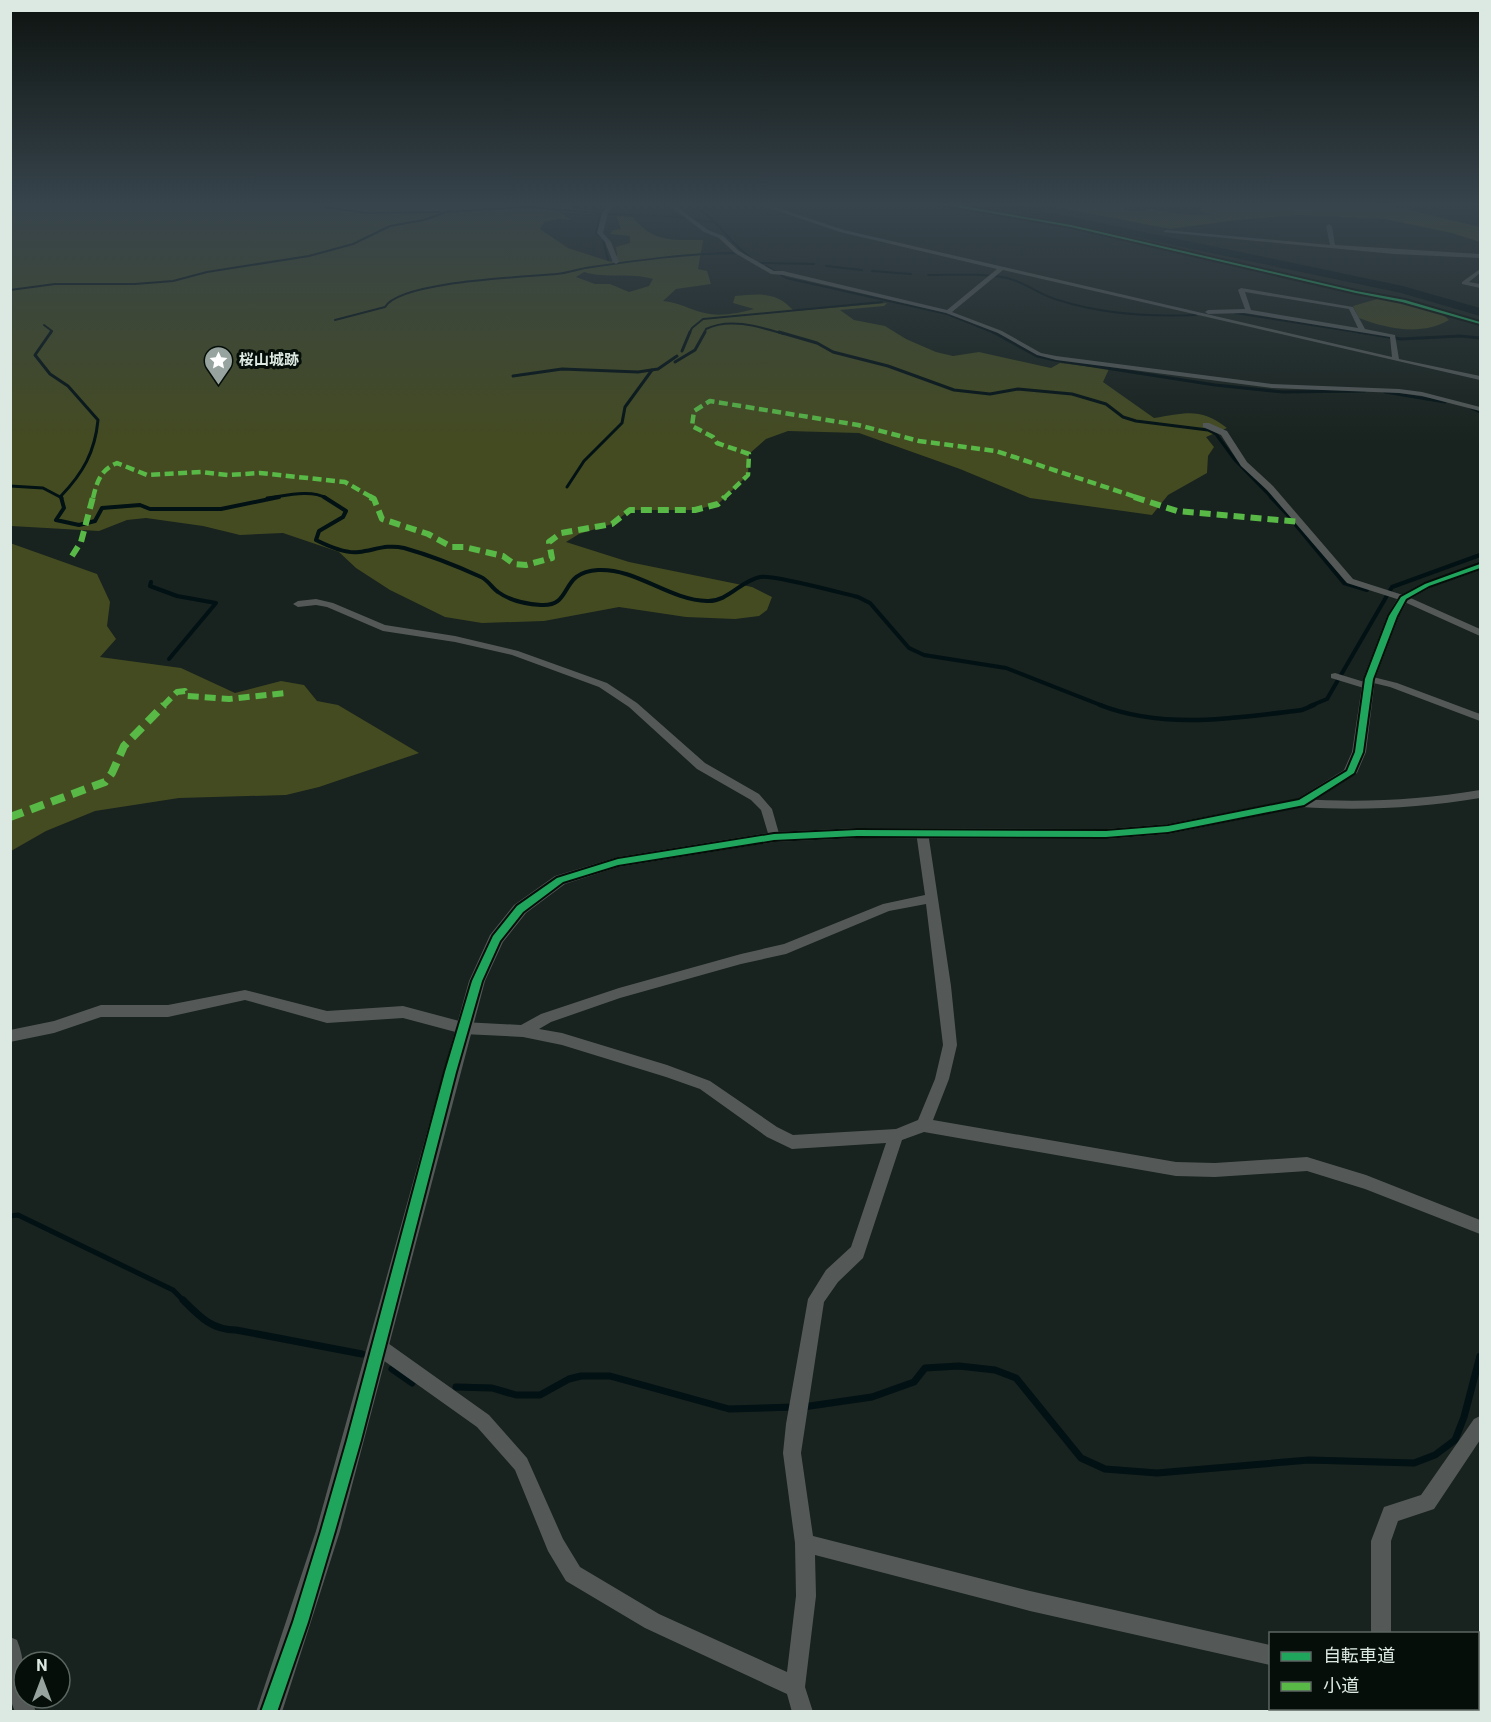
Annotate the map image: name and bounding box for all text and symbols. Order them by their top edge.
place icon: 桜山城跡 [202,344,234,386]
place label: 桜山城跡 [239,351,299,369]
legend [1269,1632,1479,1710]
text: 自転車道 [1323,1645,1395,1666]
north arrow [12,1650,72,1710]
text: N [36,1656,48,1675]
text: 小道 [1323,1675,1359,1696]

